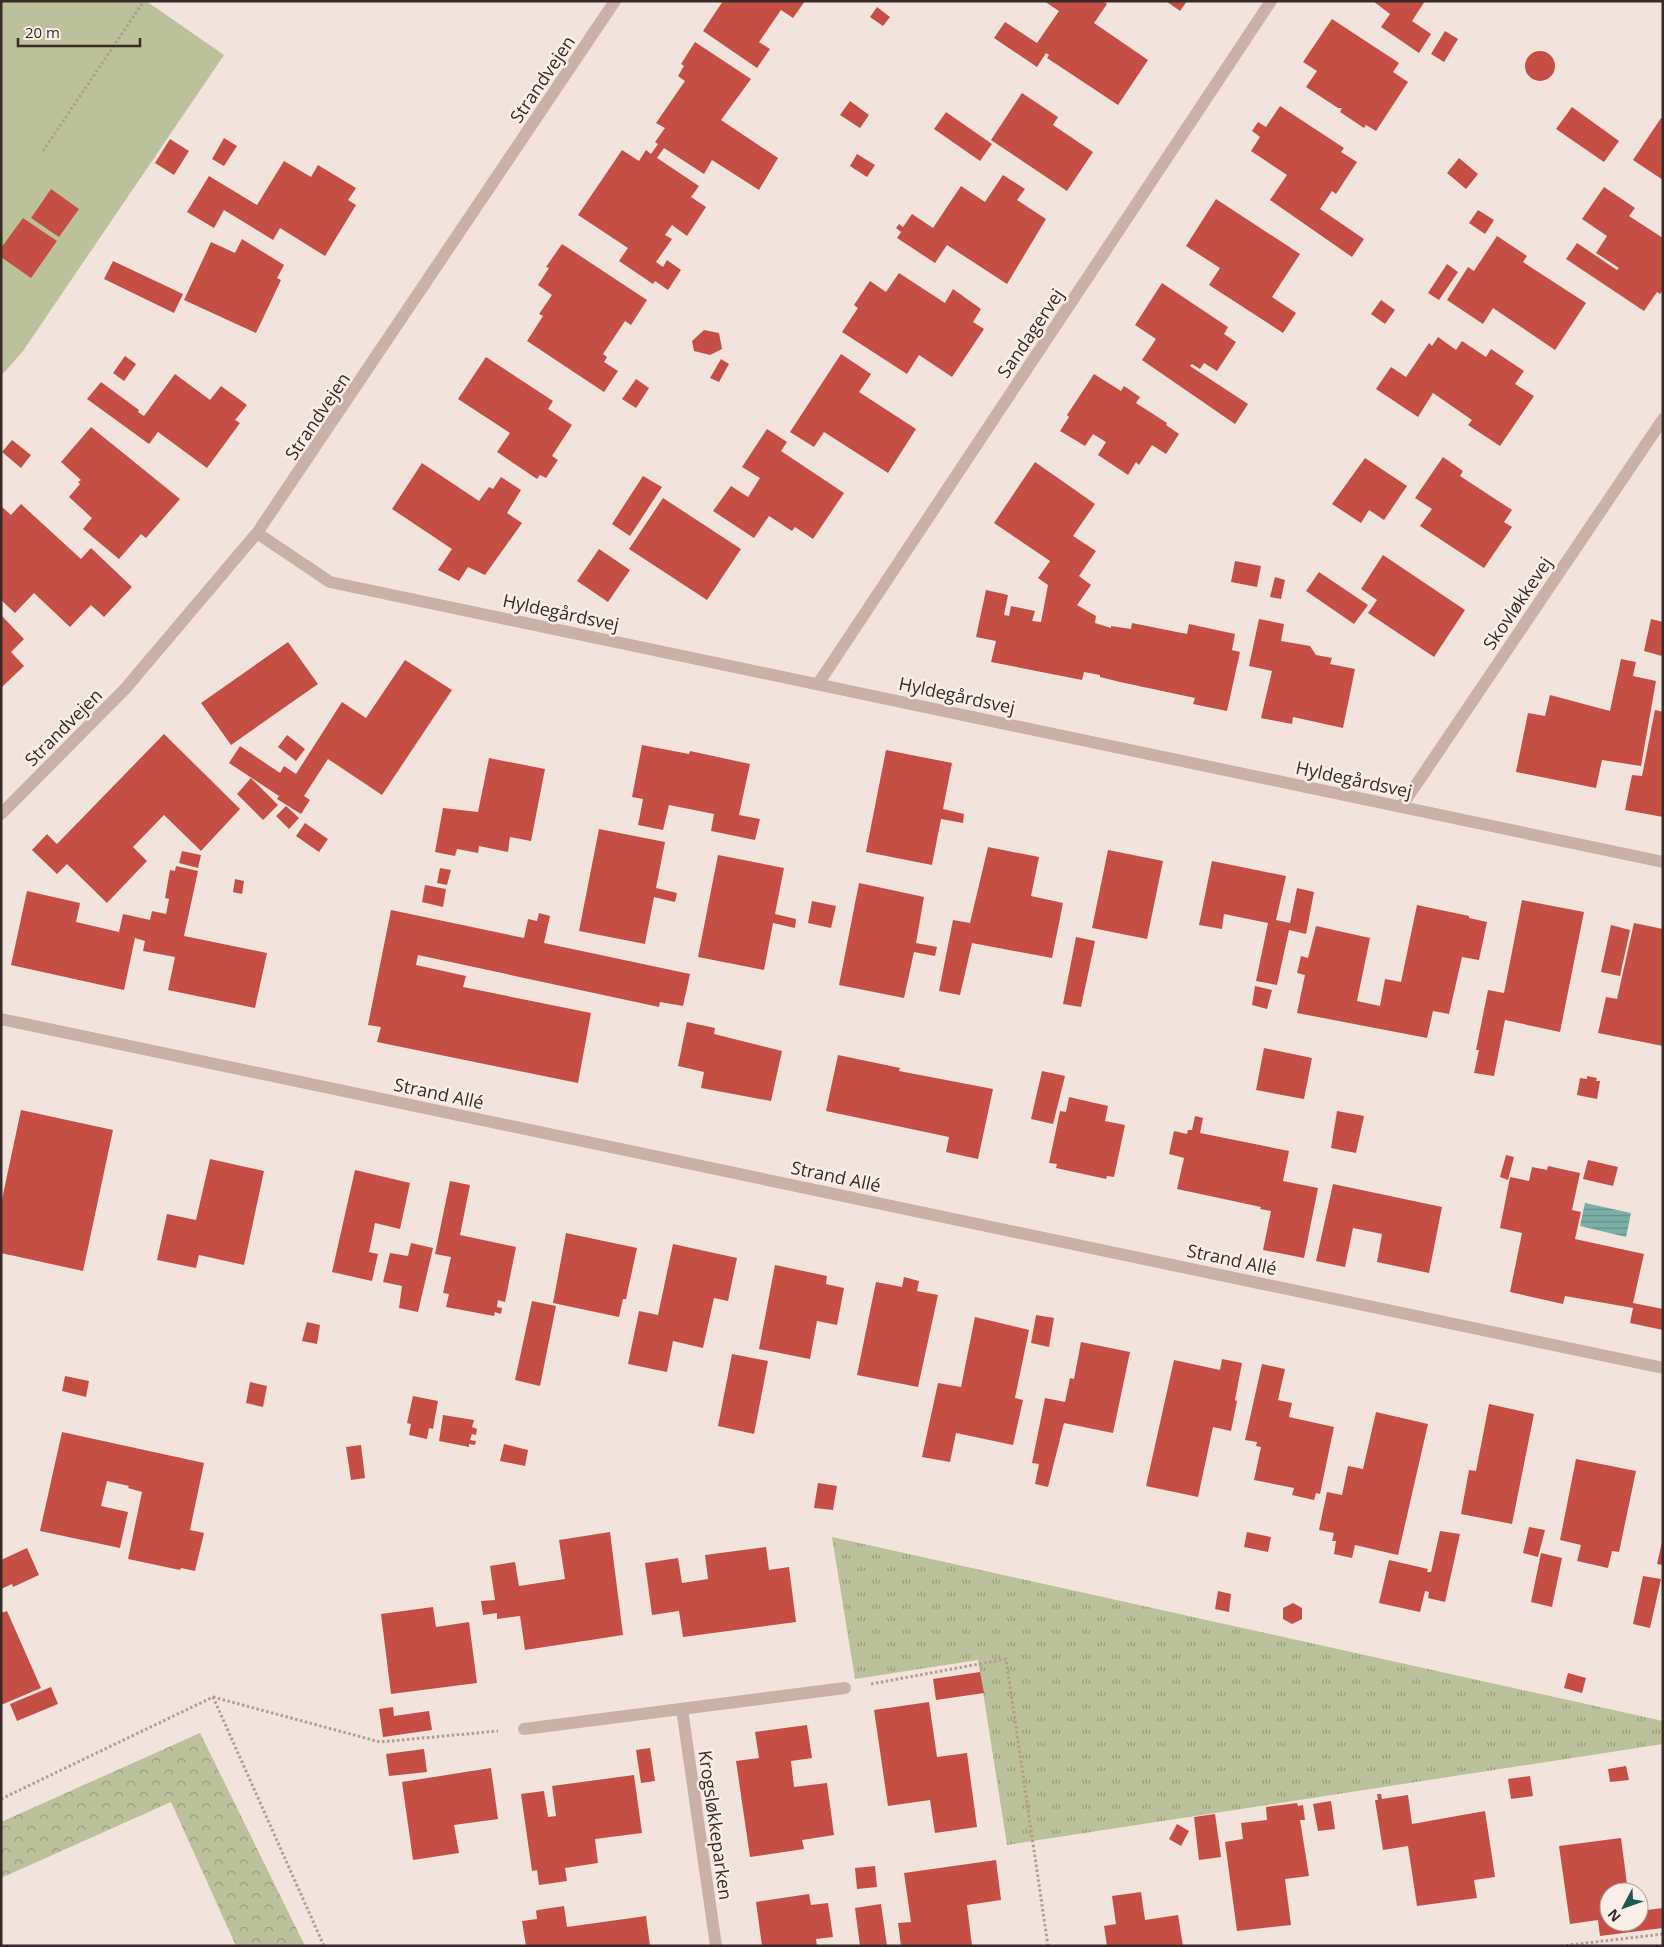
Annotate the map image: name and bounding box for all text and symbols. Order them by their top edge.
scale bar [18,15,140,47]
text: 20 m [25,22,60,42]
street label: Strandvejen [504,31,580,127]
street label: Sandagervej [991,284,1069,382]
street label: Strandvejen [279,368,355,464]
street label: Skovløkkevej [1477,552,1557,654]
street label: Hyldegårdsvej [501,588,621,636]
street label: Hyldegårdsvej [897,671,1017,719]
street label: Strandvejen [19,683,107,771]
street label: Hyldegårdsvej [1294,755,1414,803]
street label: Strand Allé [392,1072,486,1114]
street label: Strand Allé [789,1155,883,1197]
street label: Strand Allé [1185,1238,1279,1280]
street label: Krogsløkkeparken [694,1749,738,1901]
north arrow [1599,1882,1649,1932]
text: N [1603,1905,1625,1926]

